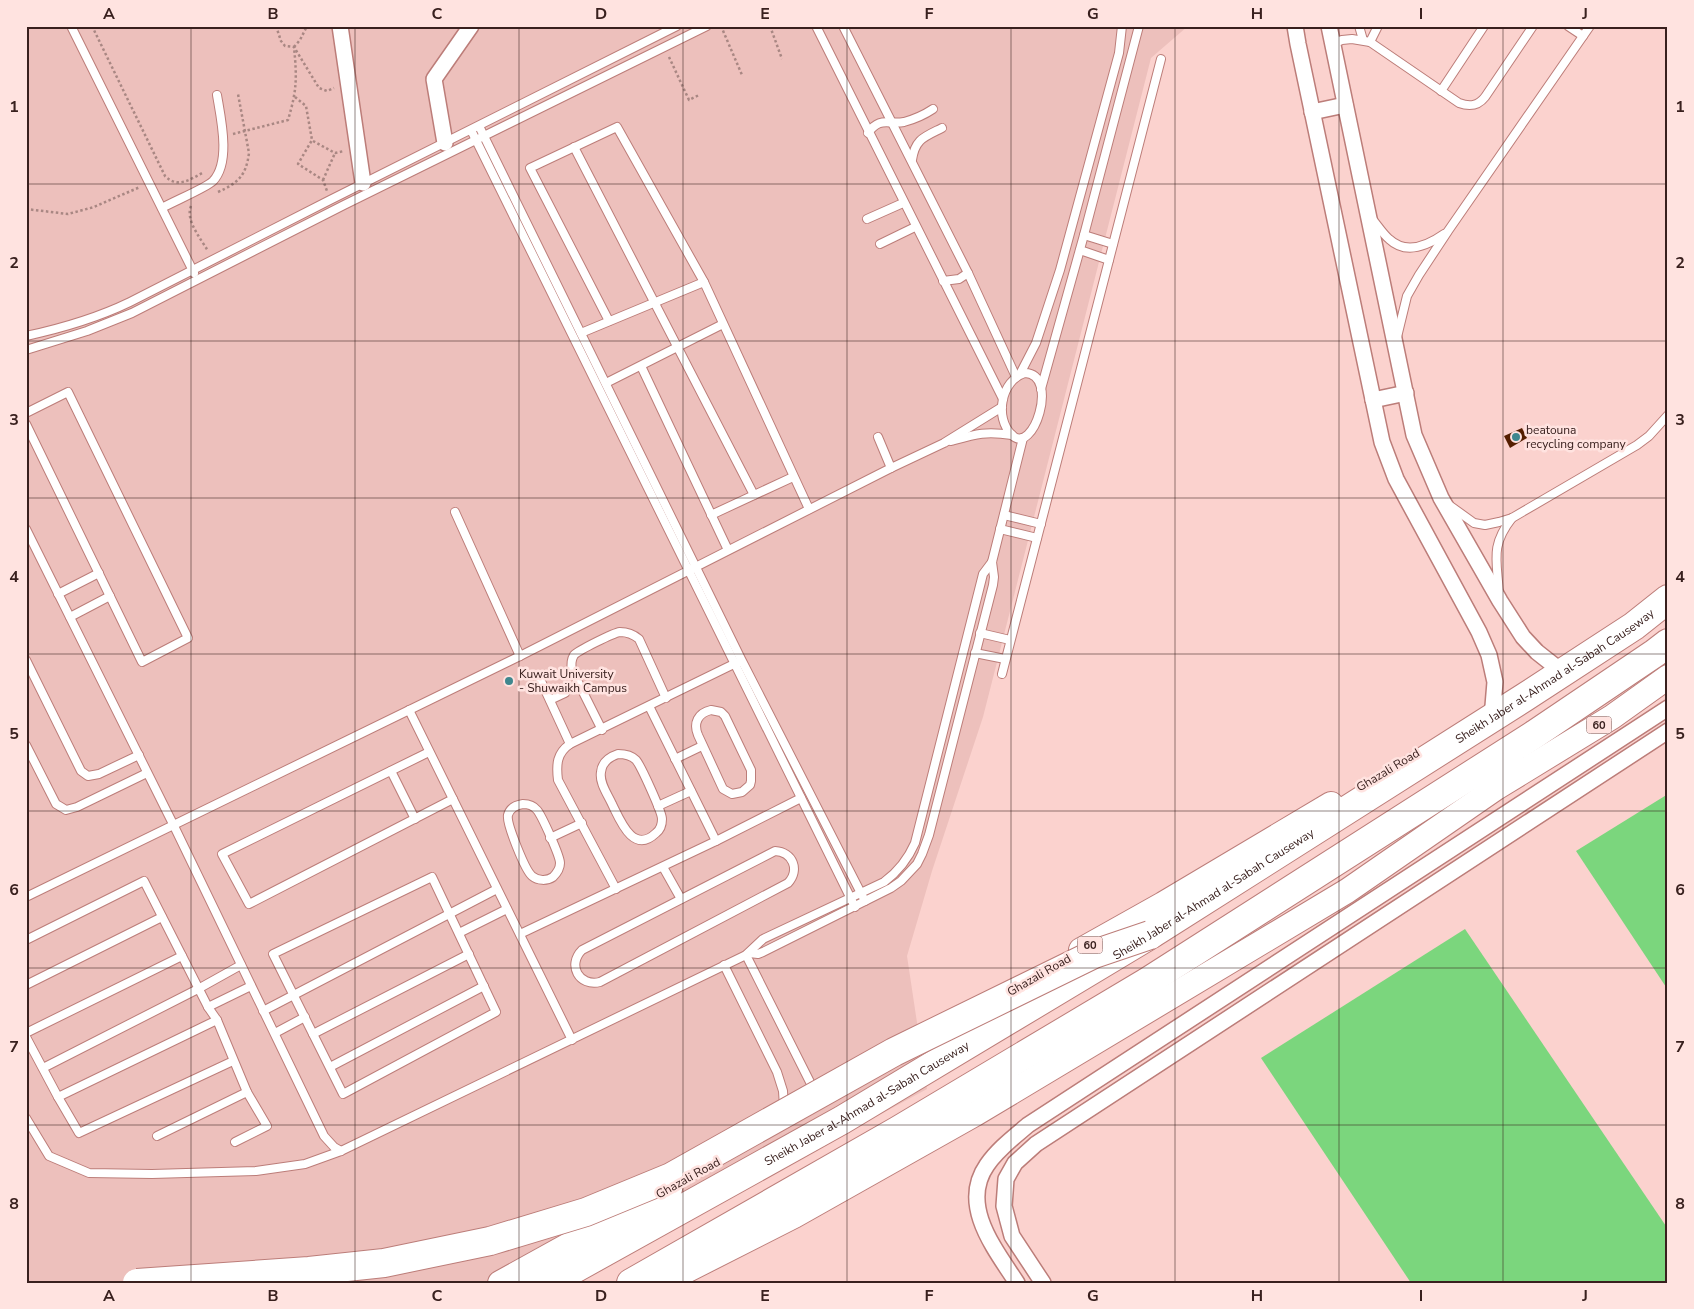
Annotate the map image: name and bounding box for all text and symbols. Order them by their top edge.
text: A [103,3,115,25]
text: B [267,3,279,25]
text: C [432,3,443,25]
text: D [595,3,607,25]
text: E [760,3,770,25]
text: F [925,3,934,25]
text: G [1087,3,1099,25]
text: H [1251,3,1263,25]
text: I [1419,3,1423,25]
text: J [1581,3,1588,25]
text: 1 [9,96,19,118]
text: 1 [1675,96,1685,118]
text: 2 [9,252,19,274]
text: 2 [1675,252,1685,274]
text: 3 [9,409,19,431]
text: 3 [1675,409,1685,431]
place label: beatouna recycling company [1526,422,1627,452]
marker: beatouna recycling company [1510,431,1522,443]
text: 4 [9,566,19,588]
text: 4 [1675,566,1685,588]
street label: Sheikh Jaber al-Ahmad al-Sabah Causeway [1452,605,1658,747]
place label: Kuwait University - Shuwaikh Campus [519,666,627,696]
marker: Kuwait University - Shuwaikh Campus [503,675,515,687]
road number: 60 [1586,716,1612,734]
text: 5 [9,723,19,745]
text: 5 [1675,723,1685,745]
street label: Ghazali Road [1353,745,1423,795]
street label: Sheikh Jaber al-Ahmad al-Sabah Causeway [1110,824,1318,963]
text: 6 [9,879,19,901]
text: 6 [1675,879,1685,901]
road number: 60 [1078,936,1102,954]
street label: Ghazali Road [1004,950,1074,1000]
text: 7 [9,1036,19,1058]
text: 7 [1675,1036,1685,1058]
street label: Sheikh Jaber al-Ahmad al-Sabah Causeway [762,1037,973,1170]
street label: Ghazali Road [653,1154,723,1202]
text: 8 [9,1193,19,1215]
text: 8 [1675,1193,1685,1215]
text: A [103,1285,115,1307]
text: B [267,1285,279,1307]
text: C [432,1285,443,1307]
text: D [595,1285,607,1307]
text: E [760,1285,770,1307]
text: F [925,1285,934,1307]
text: G [1087,1285,1099,1307]
text: H [1251,1285,1263,1307]
text: I [1419,1285,1423,1307]
text: J [1581,1285,1588,1307]

